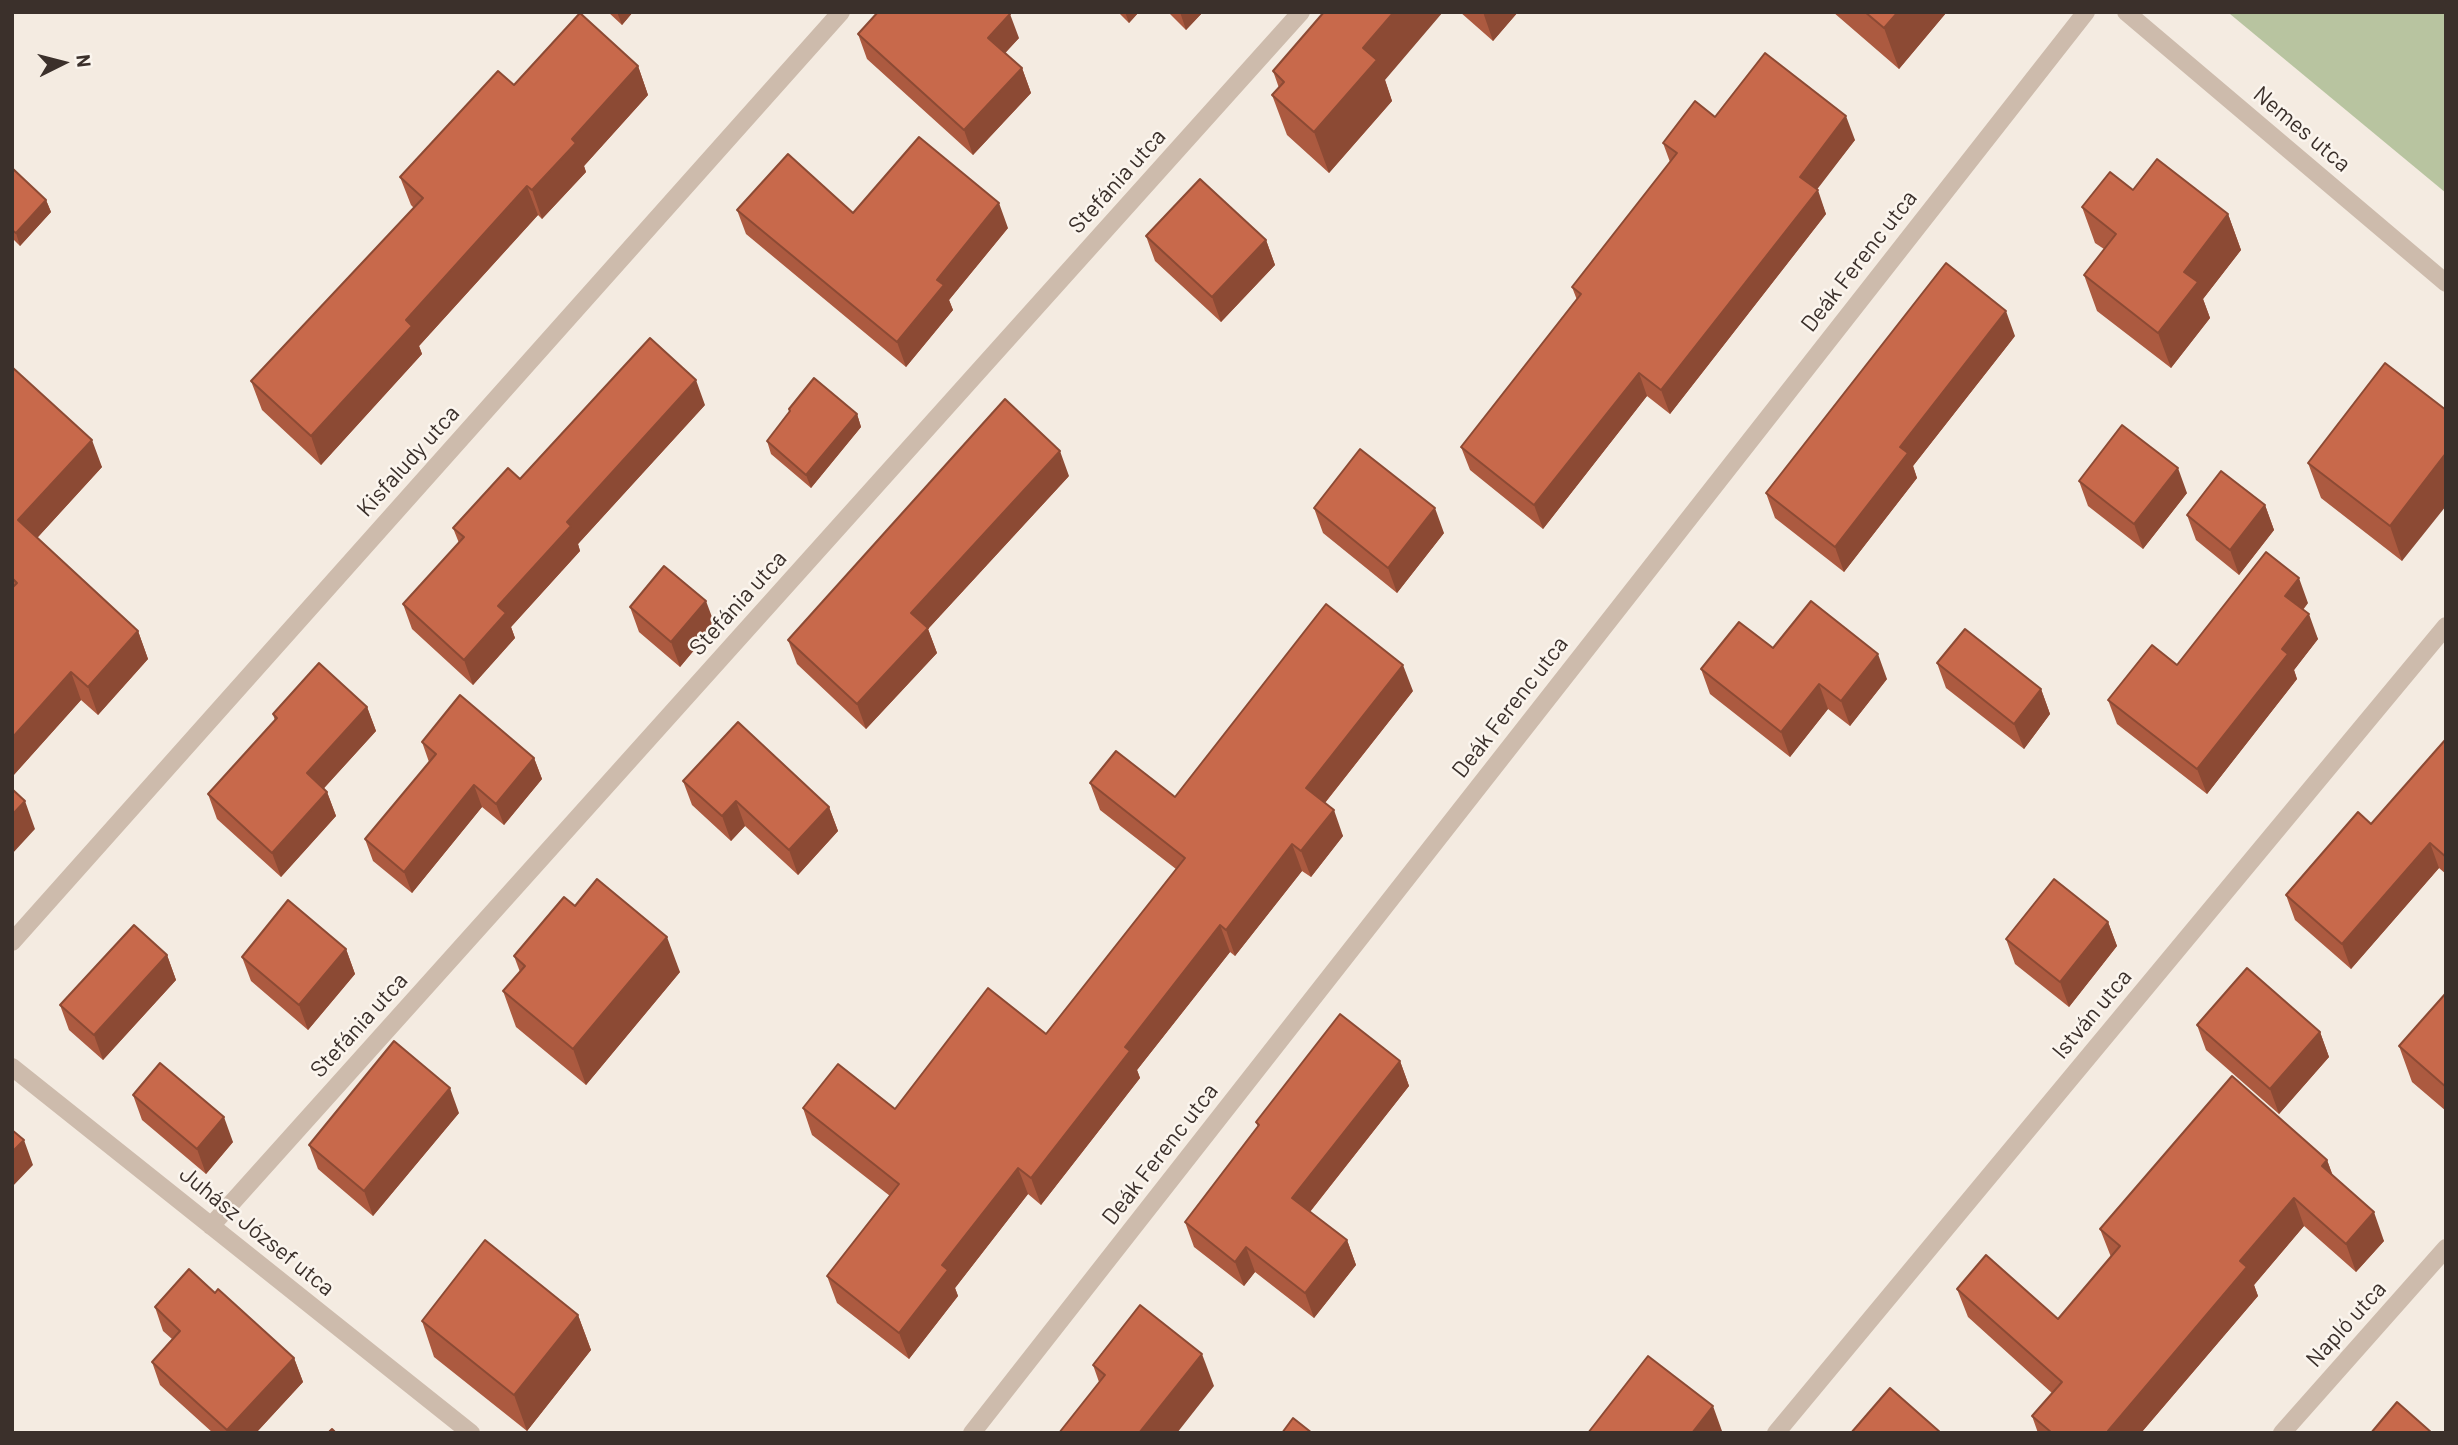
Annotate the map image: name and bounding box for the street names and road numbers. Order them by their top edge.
street label: Nemes utca [2248,80,2356,178]
street label: Stefánia utca [1063,123,1171,239]
street label: Deák Ferenc utca [1795,185,1923,337]
street label: Kisfaludy utca [351,400,465,522]
street label: Stefánia utca [684,545,792,661]
street label: Deák Ferenc utca [1446,631,1574,783]
street label: István utca [2046,963,2138,1065]
street label: Stefánia utca [305,967,413,1083]
street label: Deák Ferenc utca [1096,1078,1224,1230]
street label: Juhász József utca [174,1160,340,1302]
street label: Napló utca [2300,1275,2392,1373]

